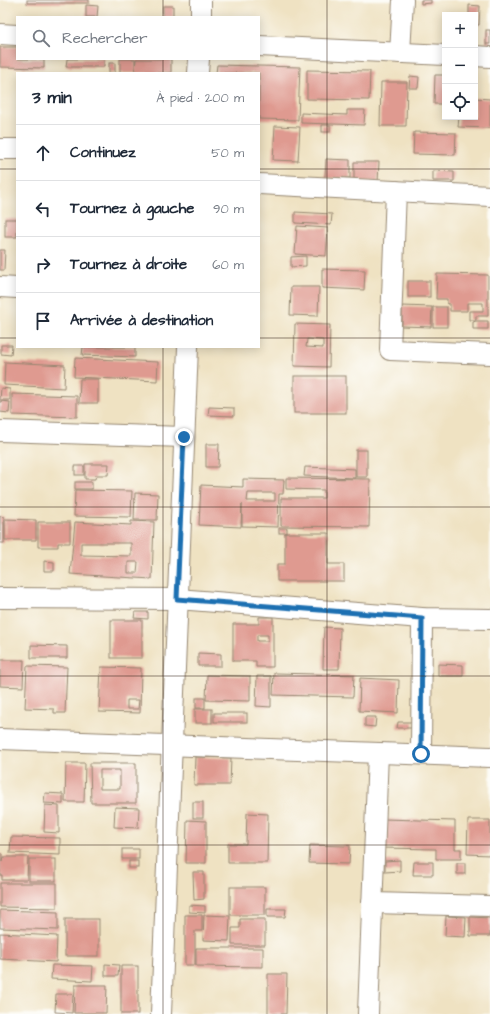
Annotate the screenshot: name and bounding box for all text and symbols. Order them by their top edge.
map controls [442,12,478,120]
button: + [442,12,478,48]
search box [16,16,260,60]
icon: search [30,27,52,49]
text: Rechercher [62,28,147,49]
button: − [442,48,478,84]
button: locate [442,84,478,120]
text: 3 min [32,86,72,110]
text: À pied · 200 m [156,89,244,107]
icon: ahead [32,142,54,164]
text: Continuez [70,142,136,163]
text: 50 m [211,144,244,162]
icon: left [32,198,54,220]
text: Tournez à gauche [70,198,194,219]
text: 90 m [213,200,244,218]
icon: right [32,254,54,276]
text: Tournez à droite [70,254,187,275]
text: 60 m [212,256,244,274]
icon: arrive [32,310,54,332]
text: Arrivée à destination [70,310,213,331]
route end [175,428,193,446]
route start [412,745,430,763]

